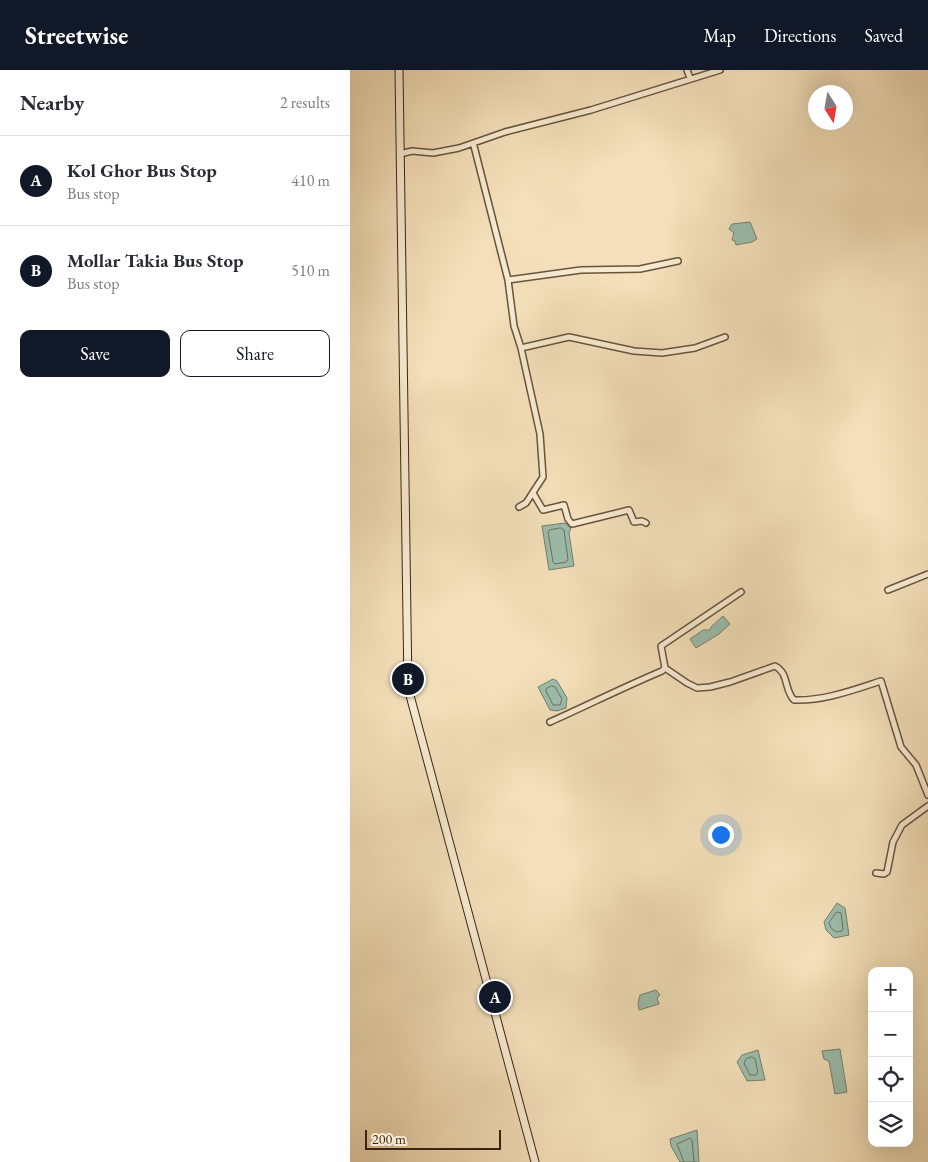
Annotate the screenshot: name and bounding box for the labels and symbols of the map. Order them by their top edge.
north arrow [808,85,853,130]
pin: B [392,660,424,698]
your location [708,822,734,848]
pin: A [479,978,511,1016]
scale bar [365,1127,501,1150]

